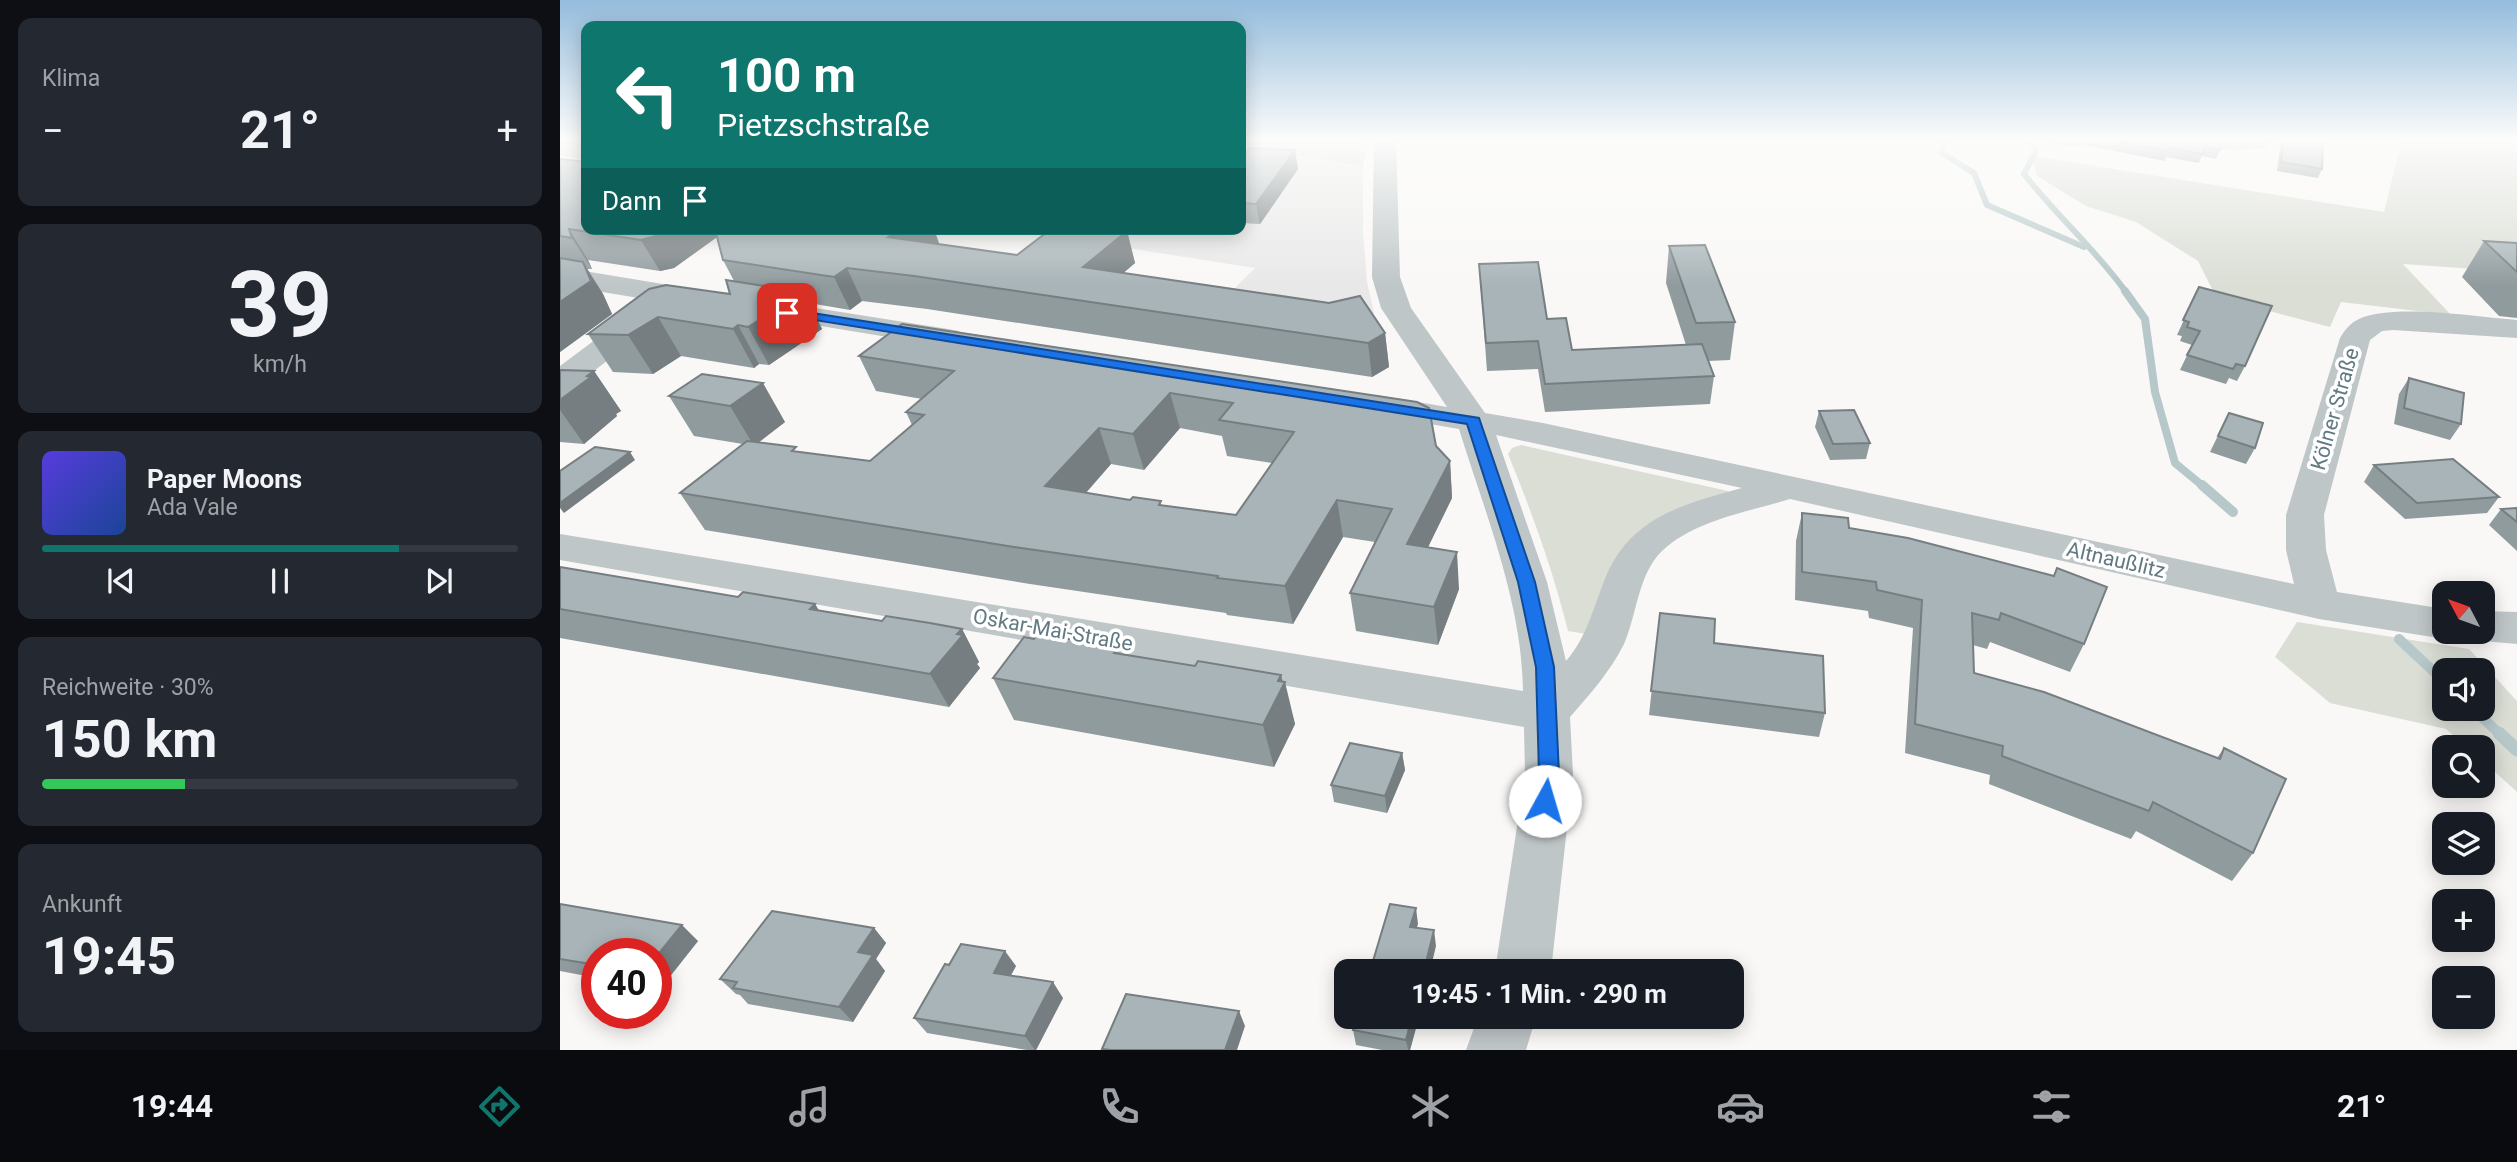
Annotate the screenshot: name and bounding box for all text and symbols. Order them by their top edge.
text: 100 m [717,47,856,104]
icon: left [602,49,693,140]
text: Klima [42,65,100,92]
text: 21° [240,100,320,161]
text: Pietzschstraße [717,106,930,144]
text: − [42,109,64,153]
text: + [496,109,518,153]
icon: arrive [676,182,714,220]
text: Dann [602,186,662,216]
text: 39 [228,252,332,358]
pin [757,283,817,343]
icon: arrive [768,294,806,332]
street label: Kölner Straße [2306,345,2364,473]
text: km/h [253,351,307,378]
text: Paper Moons [147,464,302,494]
text: Ada Vale [147,494,238,521]
street label: Altnaußlitz [2064,537,2168,583]
icon: previous [102,562,140,600]
icon: pause [261,562,299,600]
icon: next [420,562,458,600]
north arrow [2432,581,2496,644]
map controls [2432,581,2495,1029]
street label: Oskar-Mai-Straße [971,604,1135,656]
button: sound [2432,658,2495,721]
text: Reichweite · 30% [42,674,214,701]
text: 150 km [42,709,217,770]
button: search [2432,735,2495,798]
position arrow [1508,764,1582,838]
button: layers [2432,812,2495,875]
button: + [2432,889,2495,952]
text: Ankunft [42,891,122,918]
text: 19:45 [42,926,176,987]
speed limit sign: 40 [581,938,672,1029]
button: − [2432,966,2495,1029]
text: 19:45 · 1 Min. · 290 m [1411,979,1667,1009]
icon: directions [475,1082,524,1131]
icon: music [785,1082,834,1131]
icon: phone [1095,1082,1144,1131]
icon: climate [1406,1082,1455,1131]
icon: car [1716,1082,1765,1131]
icon: filters [2027,1082,2076,1131]
text: 19:44 [131,1087,213,1125]
text: 21° [2337,1087,2386,1125]

